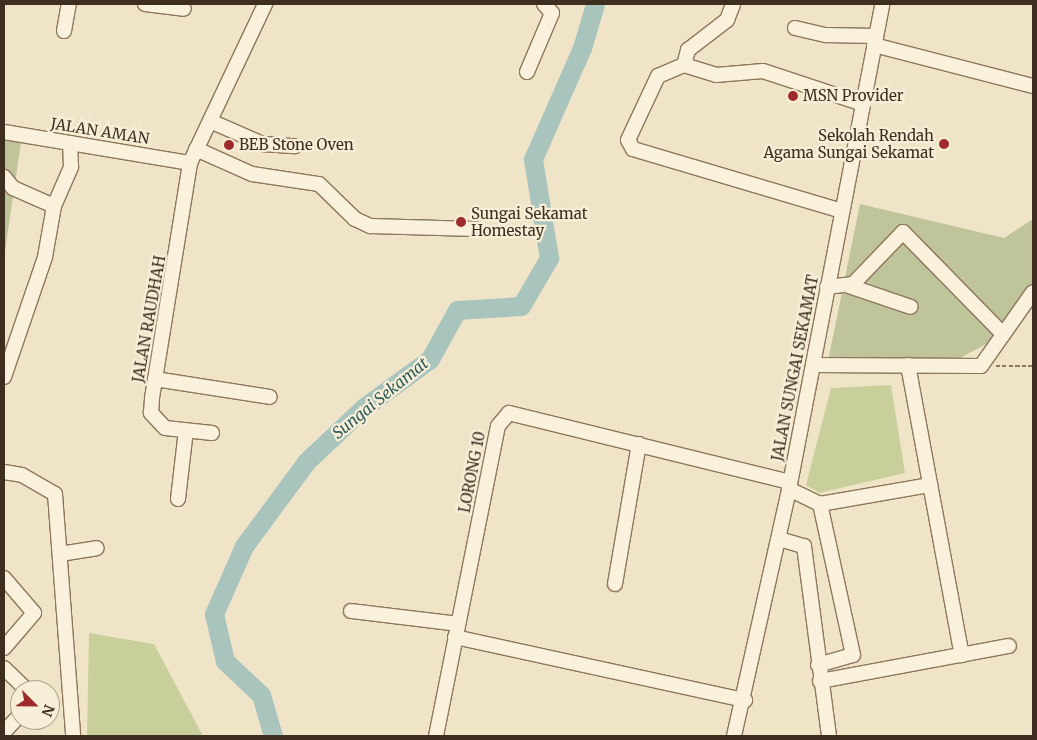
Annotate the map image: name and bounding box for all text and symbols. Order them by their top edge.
place label: MSN Provider [803,87,903,105]
marker: MSN Provider [787,90,799,102]
street label: JALAN AMAN [49,114,151,148]
place label: Sekolah Rendah Agama Sungai Sekamat [763,126,934,161]
place label: BEB Stone Oven [239,136,354,154]
marker: Sekolah Rendah Agama Sungai Sekamat [938,138,950,150]
marker: BEB Stone Oven [223,139,235,151]
place label: Sungai Sekamat Homestay [471,204,588,239]
marker: Sungai Sekamat Homestay [455,216,467,228]
street label: JALAN RAUDHAH [129,254,169,384]
street label: JALAN SUNGAI SEKAMAT [768,273,822,463]
water label: Sungai Sekamat [328,354,432,442]
street label: LORONG 10 [455,430,489,514]
north arrow [10,680,60,730]
text: N [37,702,58,719]

